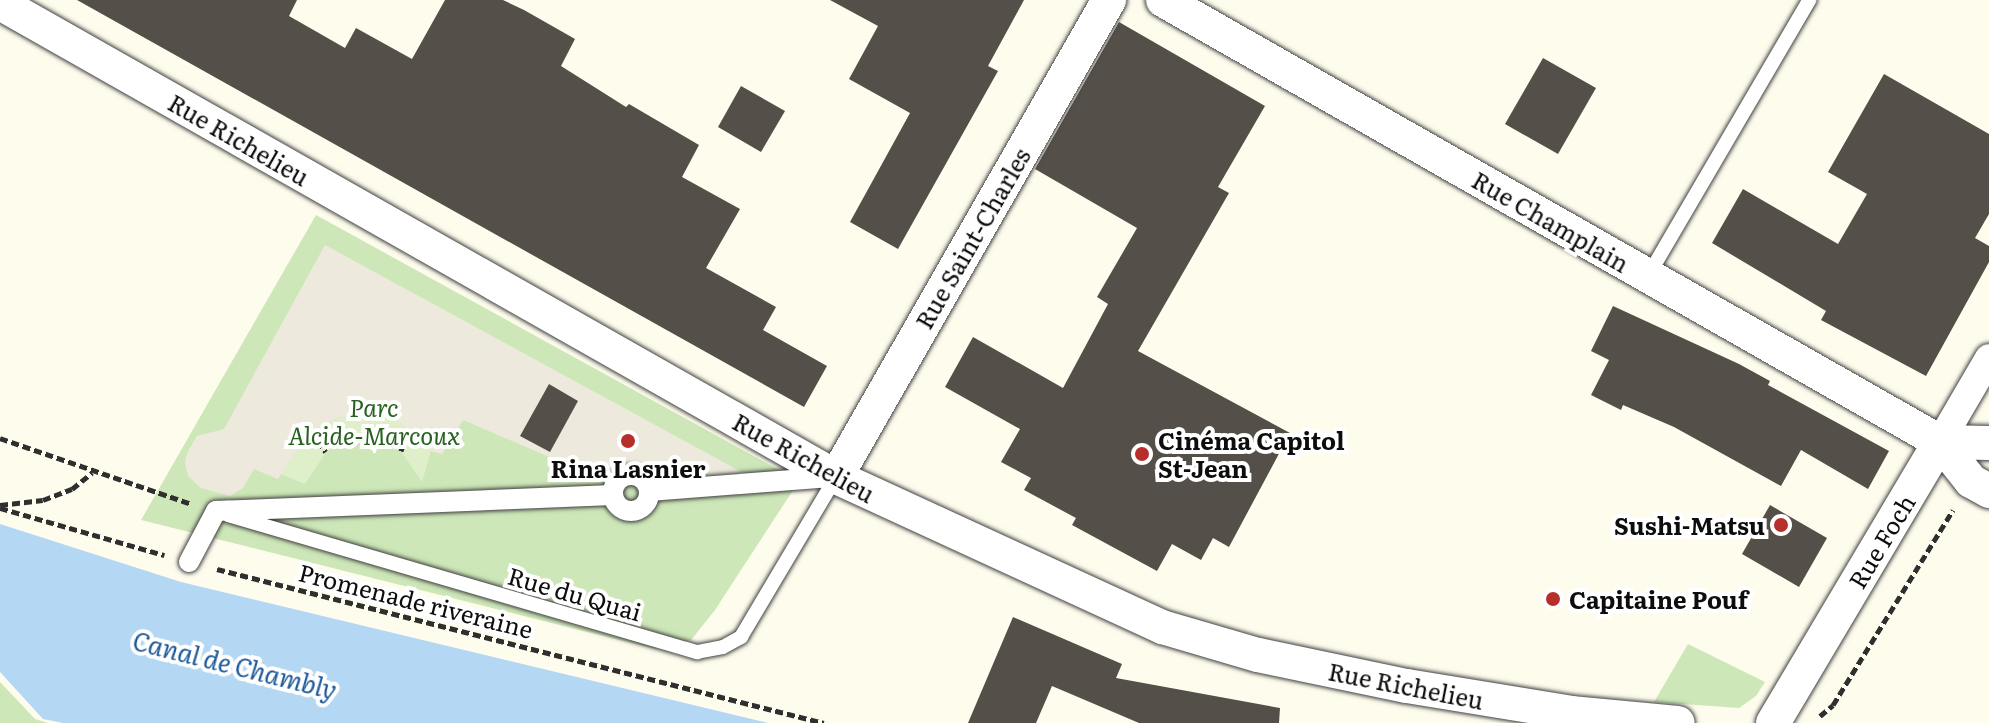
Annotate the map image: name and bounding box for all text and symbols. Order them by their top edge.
street label: Rue Richelieu [164,87,314,191]
street label: Rue Saint-Charles [909,142,1035,334]
street label: Rue Champlain [1467,164,1635,278]
park label: Parc Alcide-Marcoux [288,393,460,449]
street label: Rue Richelieu [728,406,880,508]
place label: Cinéma Capitol St-Jean [1158,426,1345,482]
marker: Rina Lasnier [619,432,637,450]
marker: Cinéma Capitol St-Jean [1133,445,1151,463]
place label: Rina Lasnier [551,454,705,482]
street label: Rue Foch [1842,489,1920,593]
place label: Sushi-Matsu [1614,511,1765,539]
marker: Sushi-Matsu [1772,516,1790,534]
street label: Promenade riveraine [296,557,536,643]
street label: Rue du Quai [505,560,645,626]
place label: Capitaine Pouf [1569,585,1748,613]
marker: Capitaine Pouf [1544,590,1562,608]
water label: Canal de Chambly [130,624,340,704]
street label: Rue Richelieu [1326,656,1486,714]

